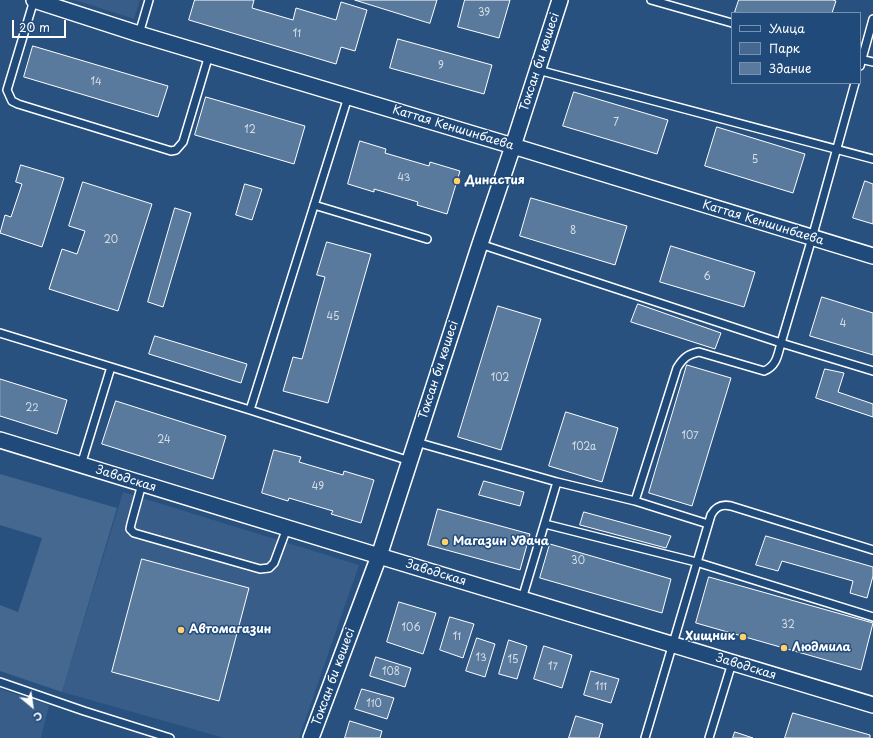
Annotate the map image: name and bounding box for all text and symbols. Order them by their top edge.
house number: 39 [478,7,490,19]
street label: Токсан би көшесі [517,11,563,113]
scale bar [14,12,68,38]
legend [731,12,861,84]
text: 20 m [19,18,50,36]
text: Улица [769,19,805,37]
house number: 11 [293,28,301,40]
text: Парк [769,39,800,57]
text: Здание [769,59,811,77]
house number: 9 [438,60,444,72]
house number: 14 [90,76,102,88]
street label: Каттая Кеншинбаева [391,103,515,153]
house number: 7 [613,117,619,129]
house number: 12 [244,124,256,136]
house number: 5 [752,154,758,166]
house number: 43 [398,172,410,184]
place label: Династия [465,174,525,188]
marker: Династия [452,176,462,186]
street label: Каттая Кеншинбаева [701,198,825,248]
house number: 8 [570,225,576,237]
house number: 20 [104,234,118,246]
house number: 6 [703,271,711,283]
house number: 45 [327,311,339,323]
house number: 4 [840,318,846,330]
street label: Токсан би көшесі [416,319,462,421]
house number: 102 [491,372,509,384]
house number: 22 [25,402,39,414]
house number: 107 [681,430,699,442]
house number: 24 [157,434,171,446]
house number: 102а [572,441,596,453]
street label: Заводская [94,463,158,495]
house number: 49 [312,481,324,493]
place label: Магазин Удача [453,535,549,549]
marker: Магазин Удача [440,537,450,547]
house number: 30 [571,555,585,567]
street label: Заводская [404,557,468,589]
house number: 32 [781,619,795,631]
house number: 106 [402,622,420,634]
place label: Автомагазин [189,623,271,637]
marker: Автомагазин [176,625,186,635]
street label: Токсан би көшесі [310,626,358,728]
place label: Хищник [685,630,735,644]
house number: 11 [453,631,461,643]
marker: Хищник [738,632,748,642]
place label: Людмила [792,641,851,655]
marker: Людмила [779,643,789,653]
street label: Заводская [714,651,778,683]
house number: 13 [475,652,487,664]
house number: 15 [508,654,518,666]
house number: 17 [548,661,558,673]
house number: 108 [382,666,400,678]
house number: 111 [595,681,607,693]
north arrow [12,686,52,726]
house number: 110 [366,698,382,710]
text: С [30,707,46,726]

